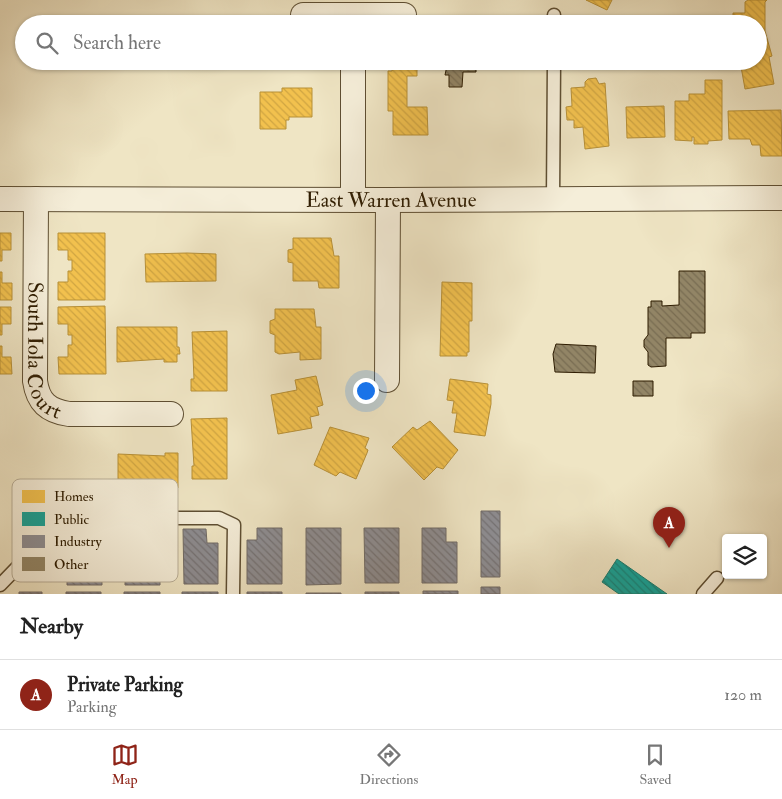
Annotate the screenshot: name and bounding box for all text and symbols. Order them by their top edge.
search box [15,15,767,70]
icon: search [33,29,61,57]
text: Search here [73,31,161,55]
street label: East Warren Avenue [306,187,477,214]
street label: South Iola Court [21,282,65,426]
your location [353,378,379,404]
legend [12,479,178,582]
text: Homes [54,488,94,505]
pin: A [653,507,685,548]
text: Public [54,511,89,528]
text: Industry [54,533,103,551]
map controls [722,534,767,579]
button: layers [722,534,767,579]
text: Other [54,556,89,573]
text: Nearby [20,613,83,640]
text: Private Parking [67,673,183,697]
text: A [31,685,41,705]
text: 120 m [724,685,762,705]
text: Parking [67,697,117,717]
tab: Map [111,741,139,788]
tab: Directions [360,741,418,788]
tab: Saved [639,741,671,788]

